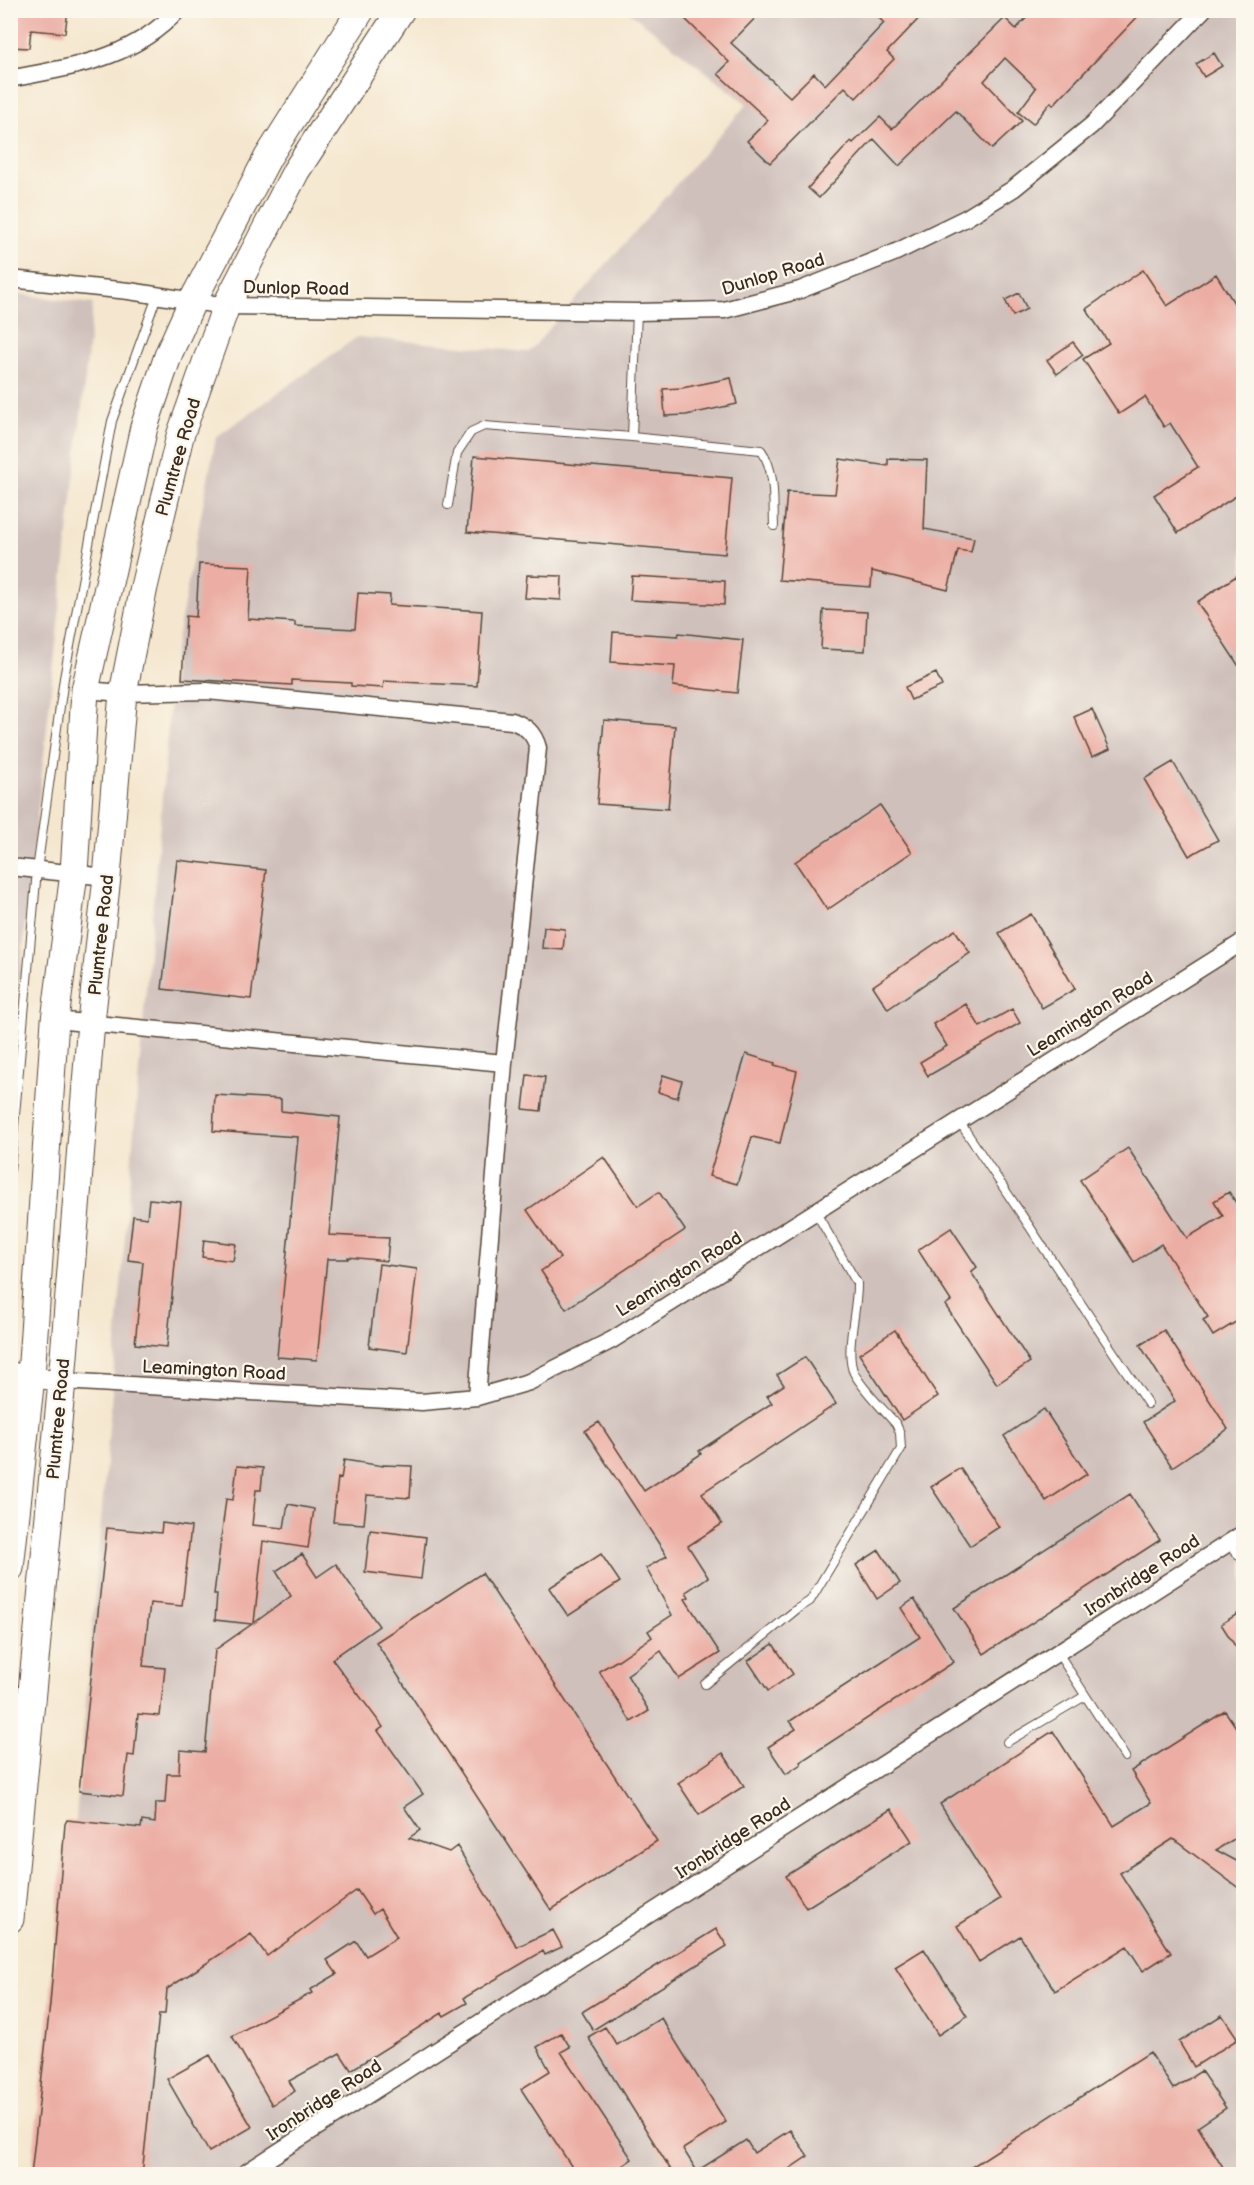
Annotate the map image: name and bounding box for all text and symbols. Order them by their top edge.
street label: Dunlop Road [719,249,827,300]
street label: Dunlop Road [243,277,349,300]
street label: Plumtree Road [152,396,205,519]
street label: Plumtree Road [85,873,118,997]
street label: Leamington Road [1024,967,1157,1061]
street label: Leamington Road [613,1227,746,1321]
street label: Leamington Road [141,1356,286,1385]
street label: Plumtree Road [43,1358,74,1481]
street label: Ironbridge Road [1081,1530,1204,1620]
street label: Ironbridge Road [672,1793,795,1883]
street label: Ironbridge Road [263,2055,386,2145]

